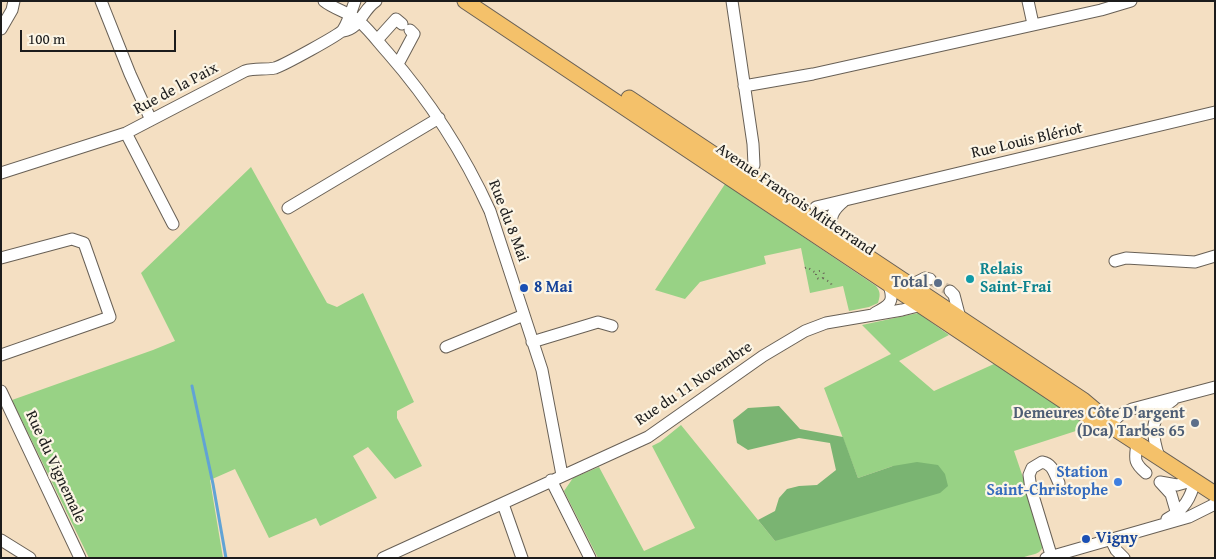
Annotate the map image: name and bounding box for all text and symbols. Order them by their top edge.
scale bar [22,20,179,52]
text: 100 m [28,28,65,49]
street label: Rue de la Paix [131,59,221,119]
street label: Rue Louis Blériot [969,119,1085,163]
street label: Avenue François Mitterrand [712,140,878,260]
street label: Rue du 8 Mai [484,177,532,265]
place label: Relais Saint-Frai [980,260,1051,298]
place label: Total [891,273,928,293]
marker: Relais Saint-Frai [964,273,976,285]
marker: Total [932,277,944,289]
place label: 8 Mai [534,278,573,298]
marker: 8 Mai [518,282,530,294]
street label: Rue du 11 Novembre [632,338,756,430]
place label: Demeures Côte D'argent (Dca) Tarbes 65 [1013,404,1185,442]
street label: Rue du Vignemale [21,408,89,526]
marker: Demeures Côte D'argent (Dca) Tarbes 65 [1189,417,1201,429]
place label: Station Saint-Christophe [986,463,1108,501]
marker: Station Saint-Christophe [1112,476,1124,488]
place label: Vigny [1096,529,1138,549]
marker: Vigny [1080,533,1092,545]

